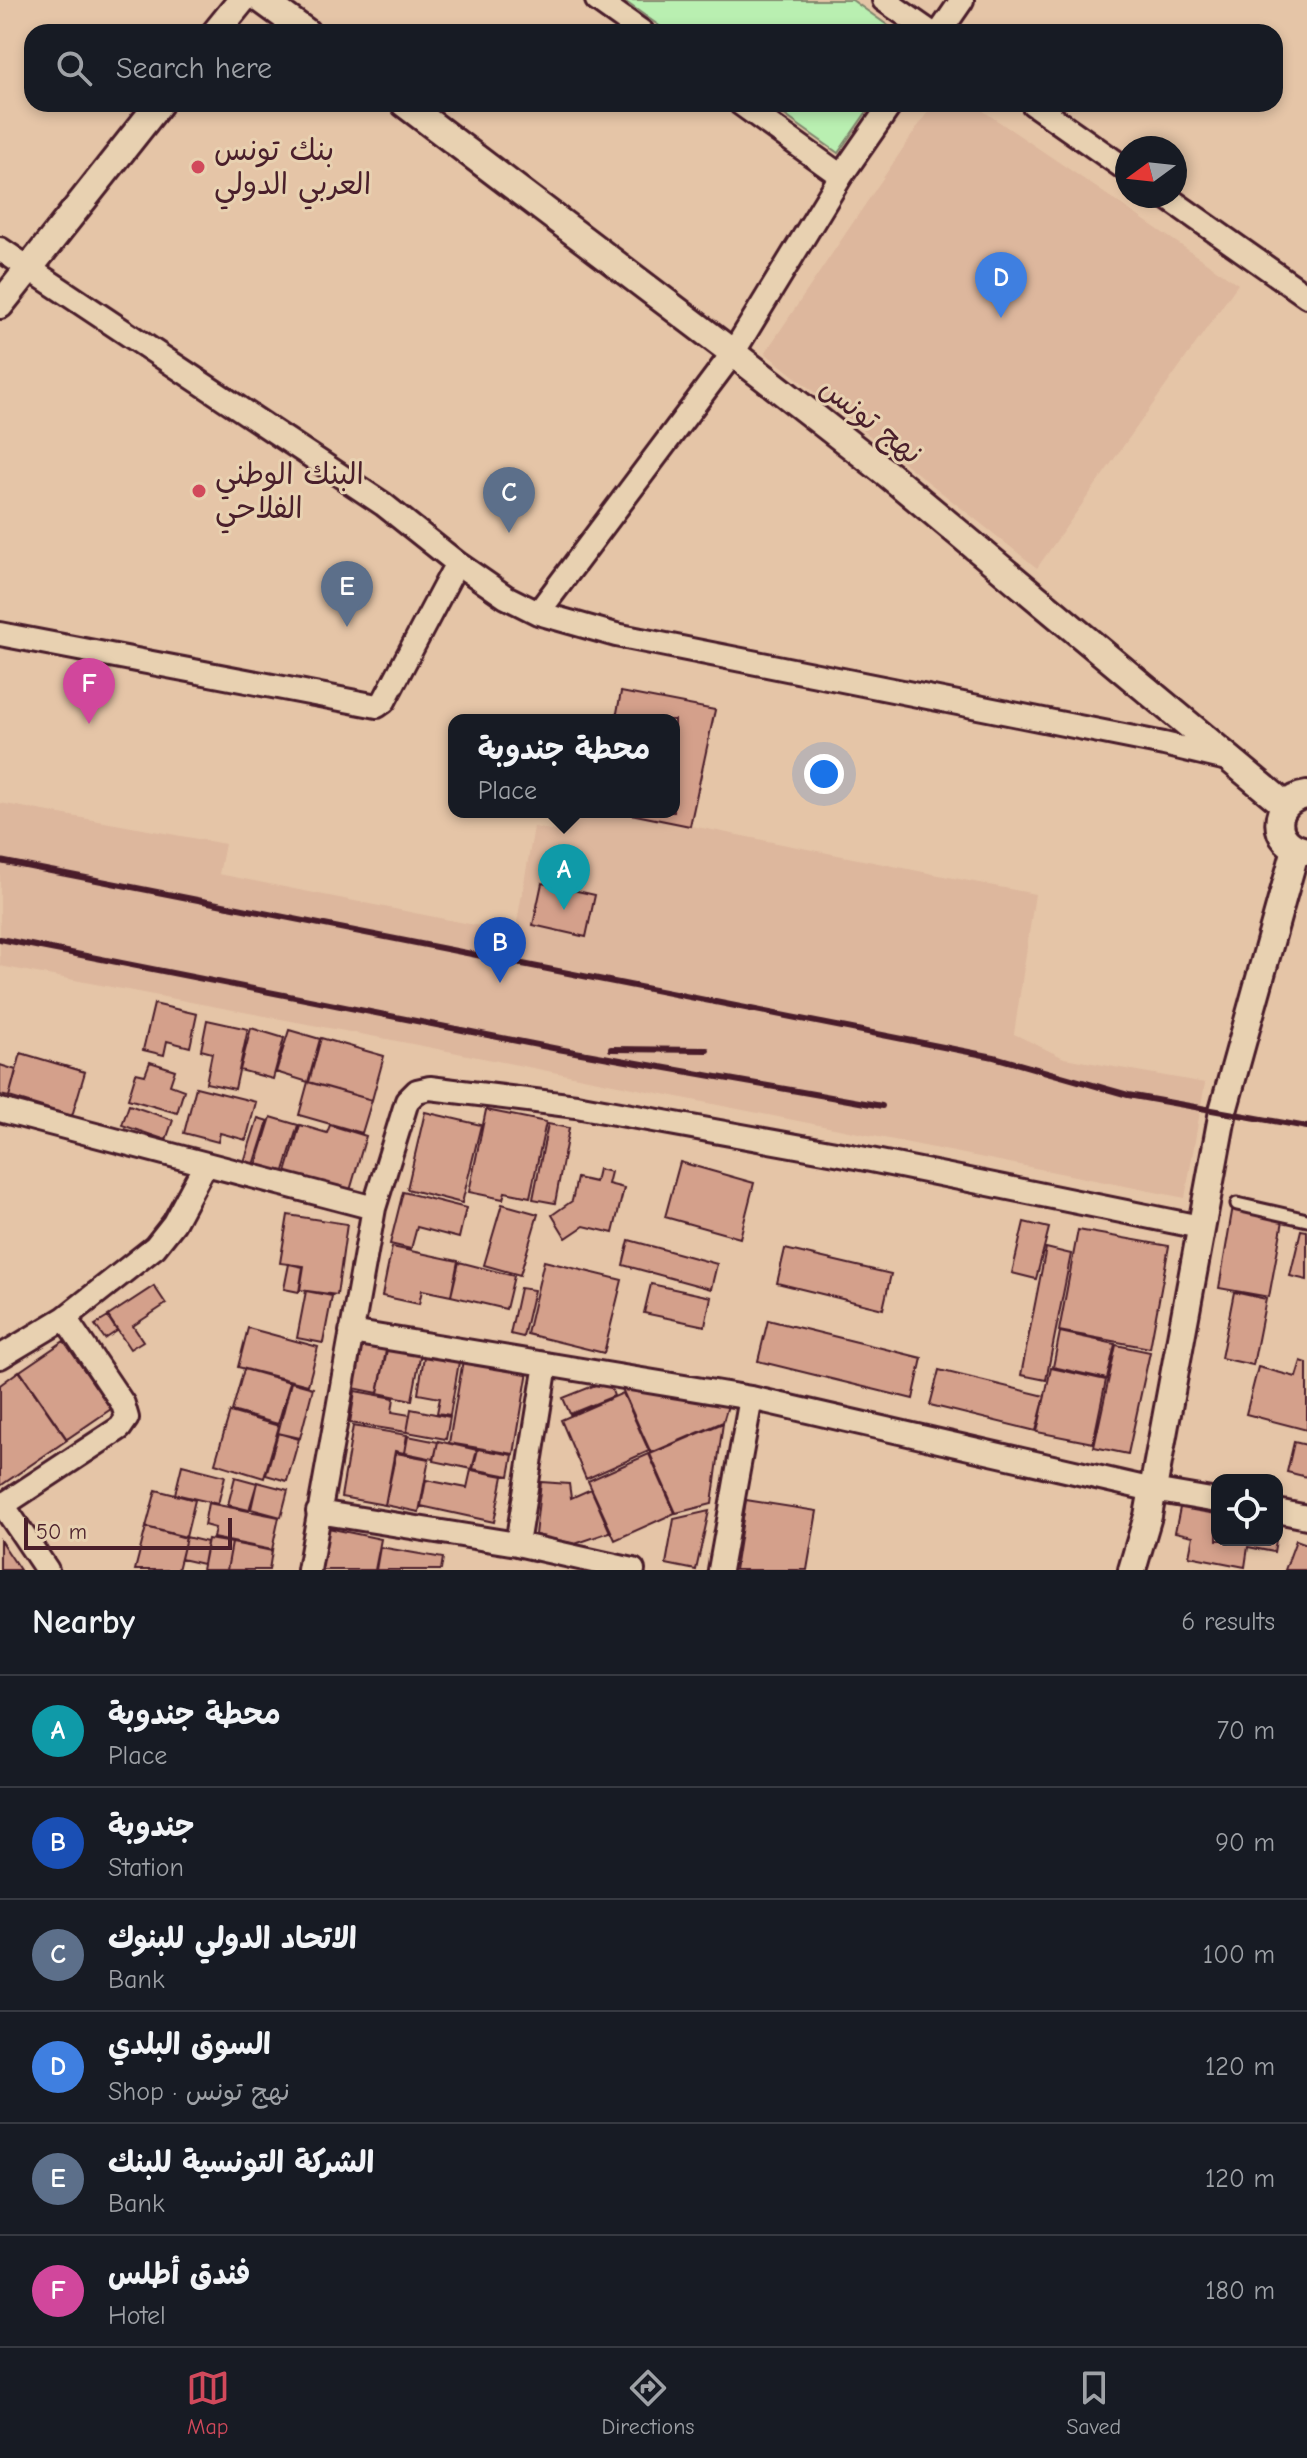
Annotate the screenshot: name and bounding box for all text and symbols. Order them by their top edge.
search box [24,24,1283,112]
icon: search [52,46,96,90]
text: Search here [116,51,272,86]
place label: بنك تونس العربي الدولي [214,133,371,210]
north arrow [1115,136,1187,208]
marker: بنك تونس العربي الدولي [189,158,207,176]
pin: D [975,252,1027,318]
street label: نهج تونس [812,370,929,473]
place label: البنك الوطني الفلاحي [215,457,364,534]
pin: C [483,467,535,533]
marker: البنك الوطني الفلاحي [190,482,208,500]
pin: E [321,561,373,627]
pin: F [63,658,115,724]
popup [448,714,680,818]
text: محطة جندوبة [478,732,650,767]
your location [804,754,844,794]
text: Place [478,776,537,806]
pin: A [538,844,590,910]
pin: B [474,917,526,983]
map controls [1211,1474,1283,1546]
button: locate [1211,1474,1283,1546]
scale bar [24,1514,232,1550]
text: 50 m [36,1519,87,1545]
text: Nearby [32,1602,135,1642]
text: 6 results [1181,1607,1275,1637]
text: محطة جندوبة [108,1697,281,1732]
text: A [51,1716,65,1746]
text: 70 m [1217,1716,1275,1746]
text: Place [108,1741,167,1771]
text: جندوبة [108,1809,194,1844]
text: B [50,1828,66,1858]
text: 90 m [1215,1828,1275,1858]
text: Station [108,1853,184,1883]
text: الاتحاد الدولي للبنوك [108,1921,357,1956]
text: C [50,1940,66,1970]
text: 100 m [1203,1940,1275,1970]
text: Bank [108,1965,165,1995]
text: السوق البلدي [108,2027,271,2062]
text: D [50,2052,66,2082]
text: 120 m [1205,2052,1275,2082]
text: Shop · نهج تونس [108,2077,290,2107]
text: الشركة التونسية للبنك [108,2145,374,2180]
text: E [50,2164,66,2194]
text: 120 m [1205,2164,1275,2194]
text: Bank [108,2189,165,2219]
text: فندق أطلس [108,2257,250,2292]
text: F [50,2276,66,2306]
text: 180 m [1205,2276,1275,2306]
text: Hotel [108,2301,166,2331]
tab: Map [186,2366,230,2440]
tab: Directions [602,2366,695,2440]
tab: Saved [1066,2366,1121,2440]

